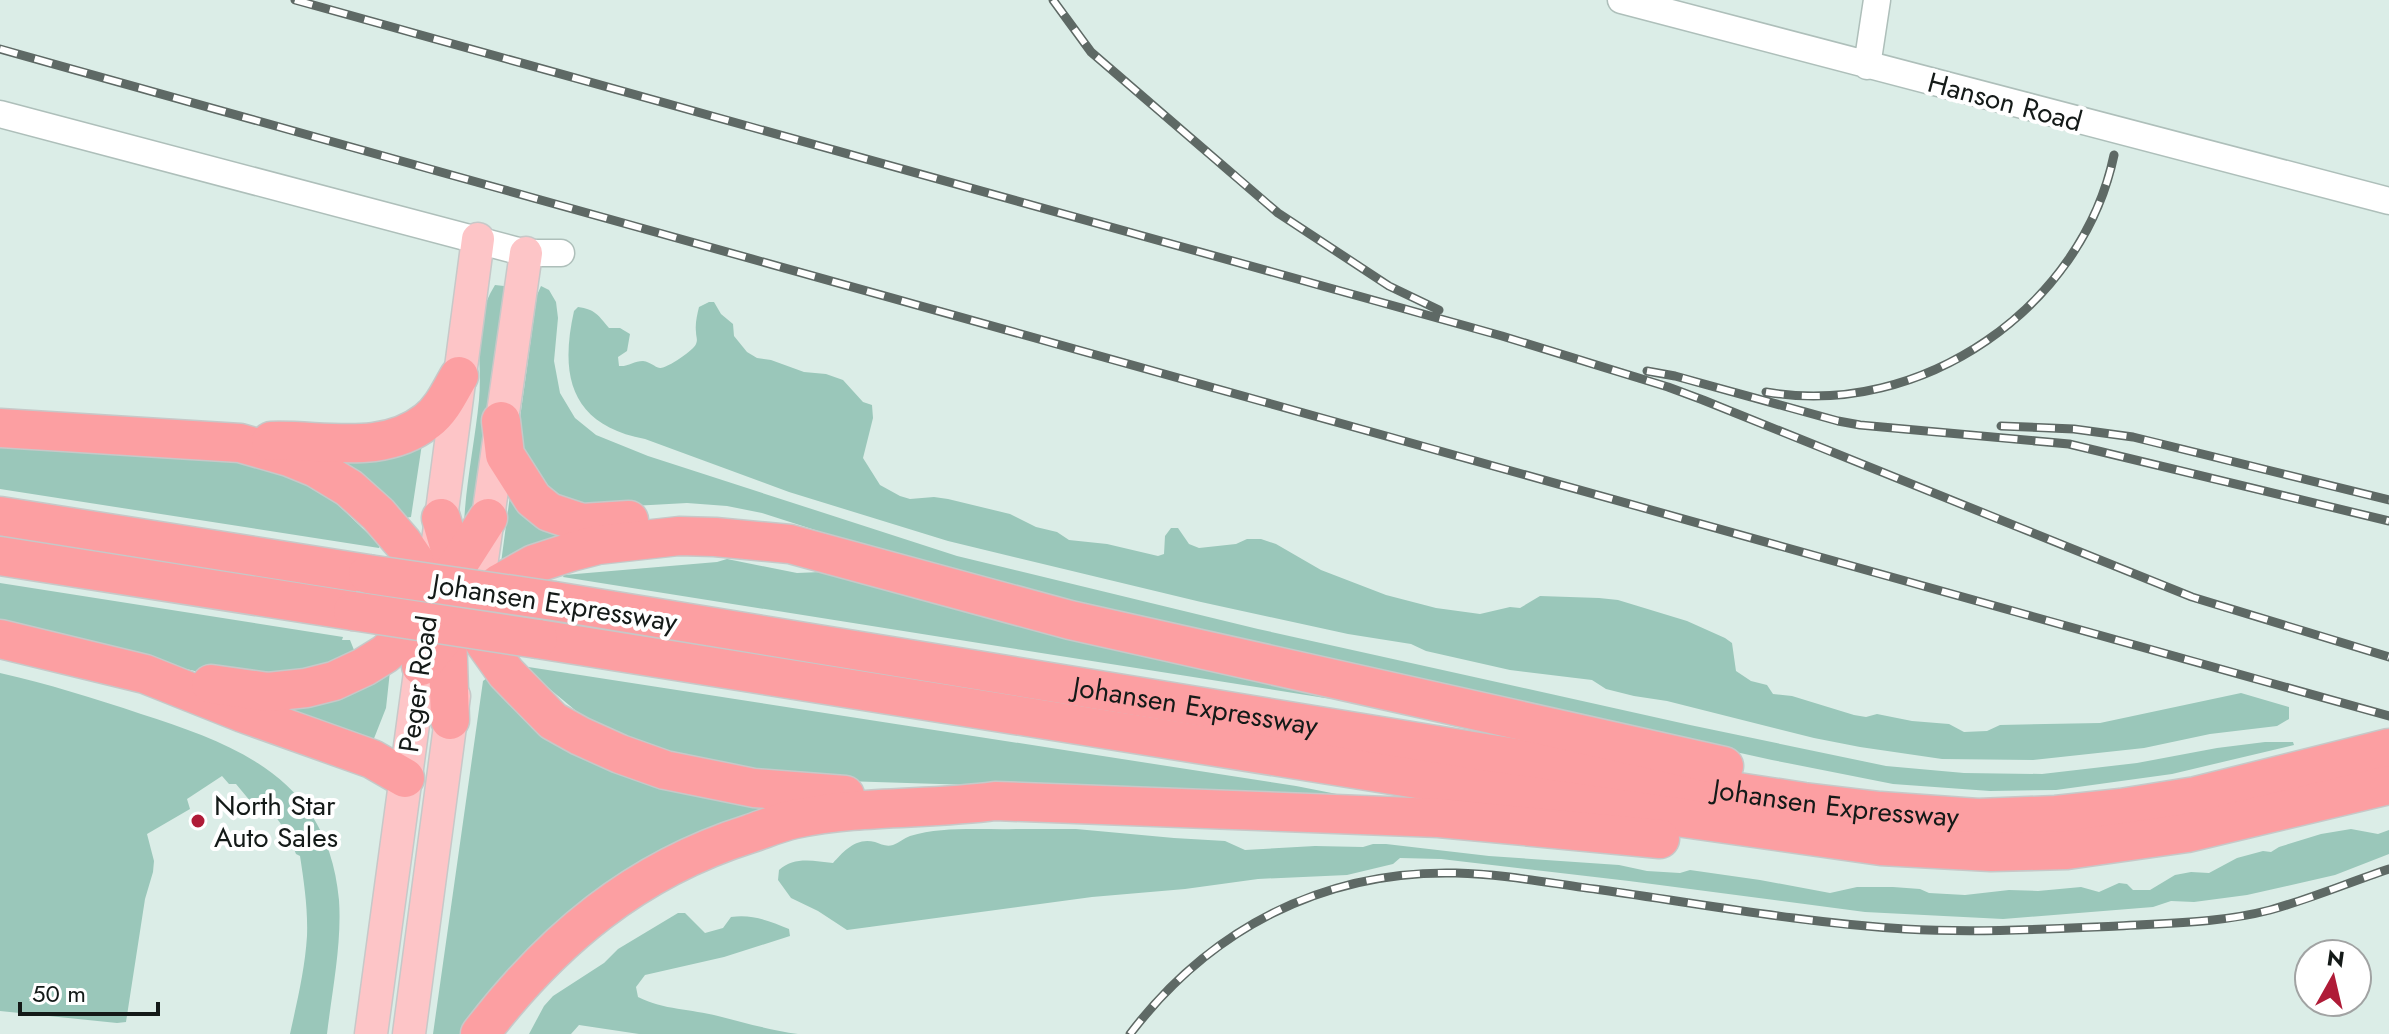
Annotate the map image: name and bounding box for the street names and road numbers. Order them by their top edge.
street label: Hanson Road [1923,62,2087,142]
street label: Johansen Expressway [426,563,681,643]
street label: Peger Road [388,613,448,755]
street label: Johansen Expressway [1066,665,1322,746]
street label: Johansen Expressway [1706,767,1961,837]

